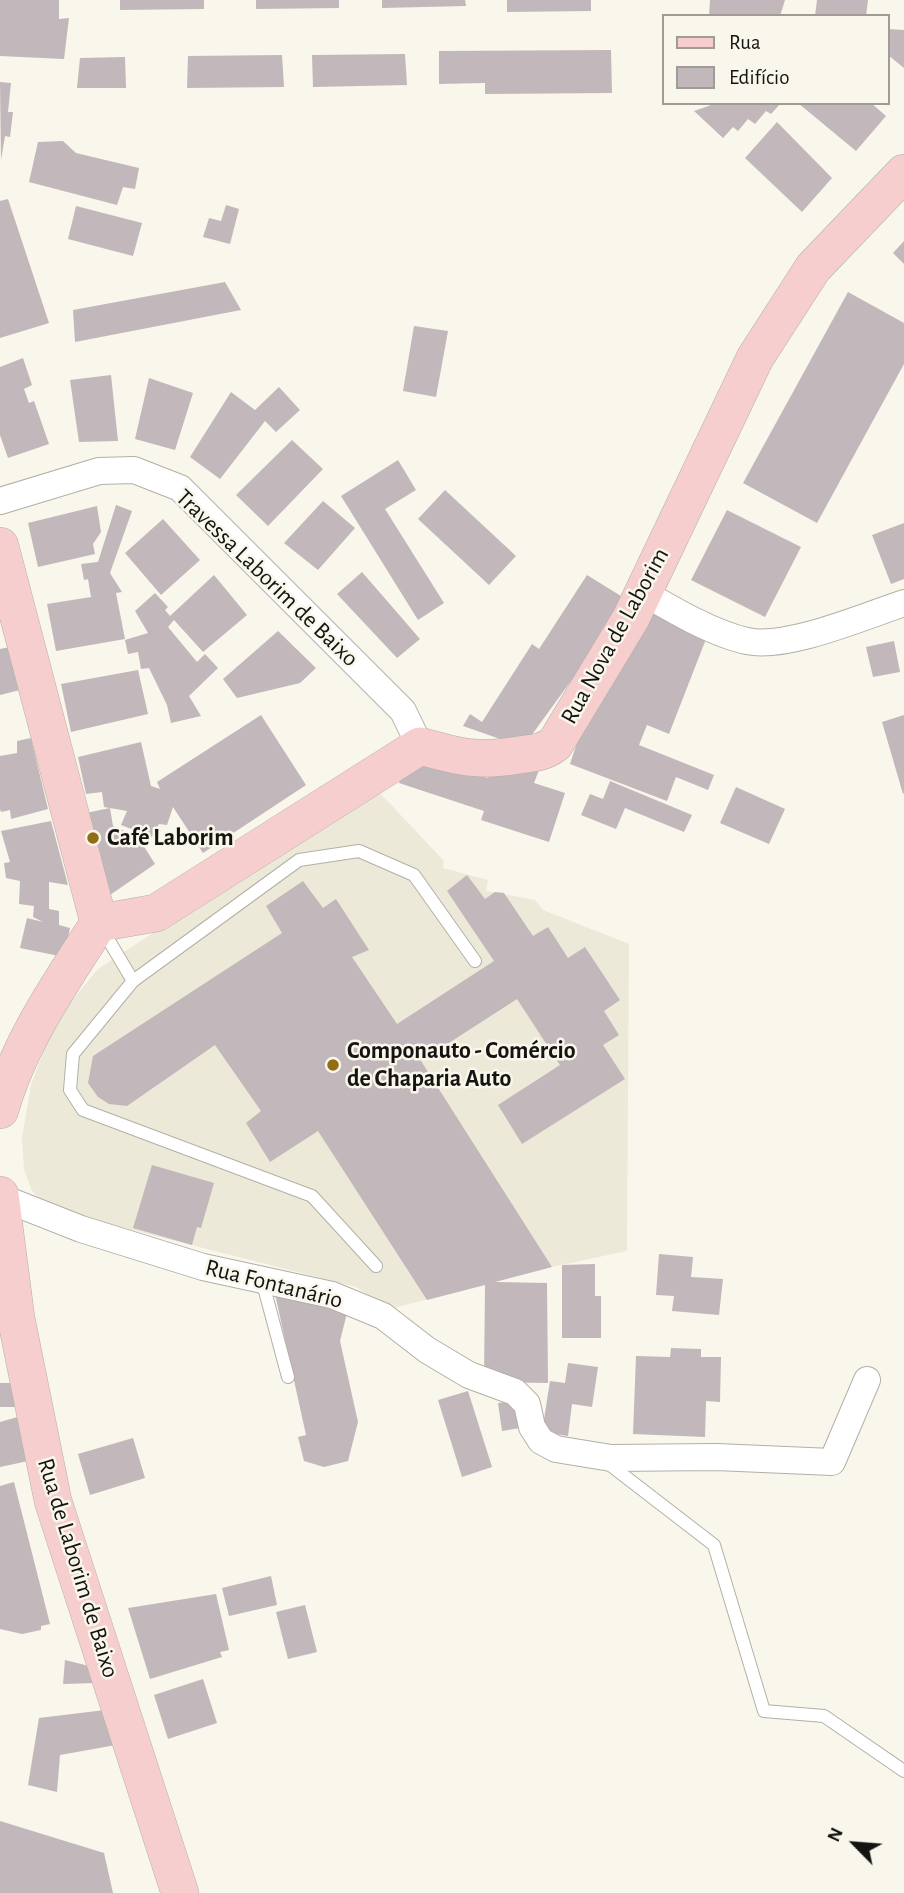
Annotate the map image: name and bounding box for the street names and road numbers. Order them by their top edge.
street label: Travessa Laborim de Baixo [170,483,364,673]
street label: Rua Nova de Laborim [555,543,675,729]
street label: Rua Fontanário [202,1253,346,1315]
street label: Rua de Laborim de Baixo [31,1455,125,1681]

